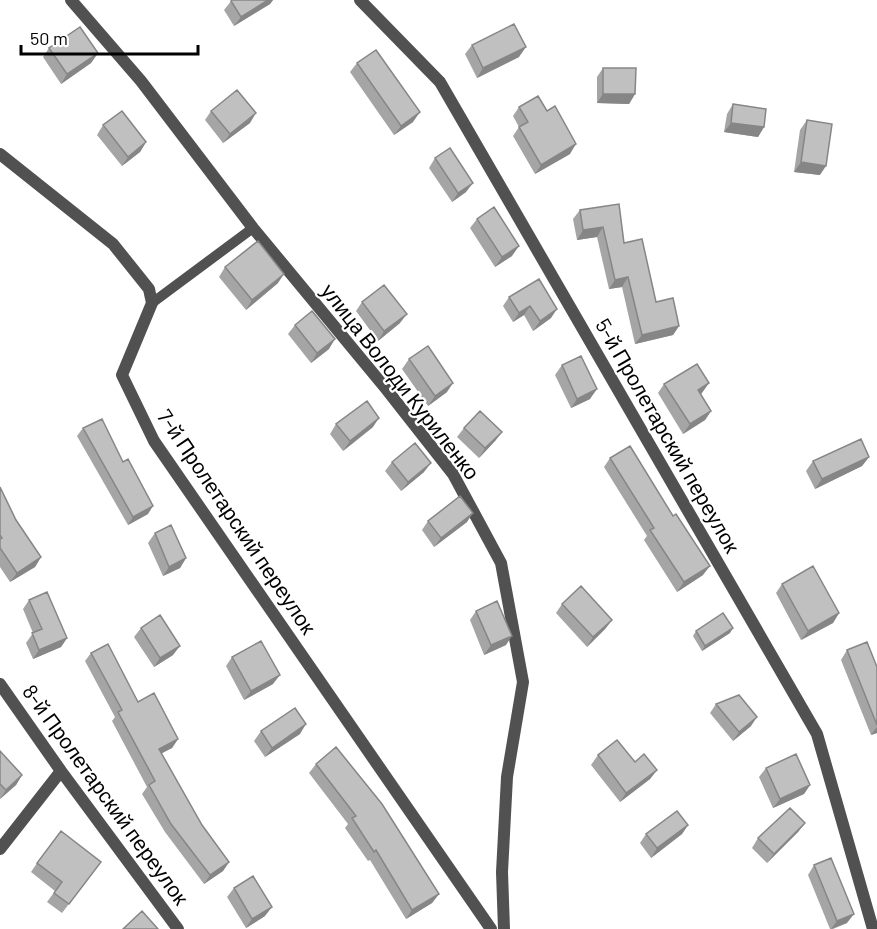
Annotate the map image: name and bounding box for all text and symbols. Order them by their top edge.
scale bar [21,18,198,56]
text: 50 m [30,27,68,49]
street label: улица Володи Куриленко [317,278,485,484]
street label: 5-й Пролетарский переулок [591,314,746,557]
street label: 7-й Пролетарский переулок [153,404,322,639]
street label: 8-й Пролетарский переулок [18,679,195,910]

